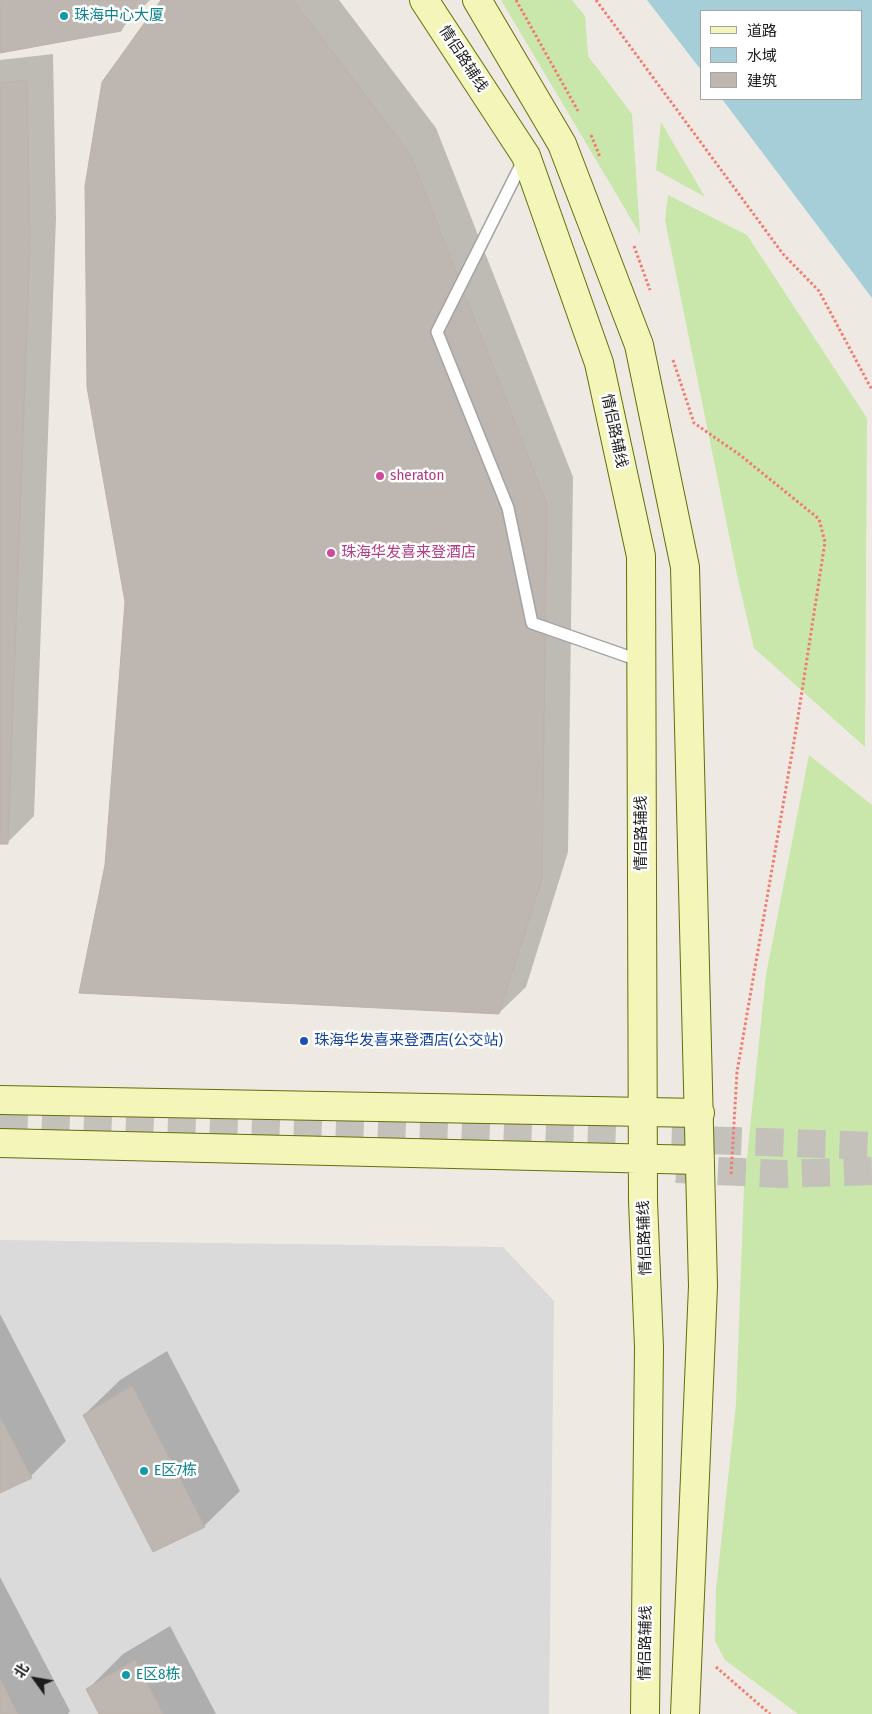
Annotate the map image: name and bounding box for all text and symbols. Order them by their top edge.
place label: 珠海中心大厦 [74,7,164,25]
marker: 珠海中心大厦 [58,10,70,22]
legend [700,10,862,100]
text: 道路 [747,22,777,40]
street label: 情侣路辅线 [435,23,491,95]
text: 水域 [747,47,777,65]
text: 建筑 [747,72,777,90]
street label: 情侣路辅线 [597,392,631,470]
place label: sheraton [390,467,444,485]
marker: sheraton [374,470,386,482]
place label: 珠海华发喜来登酒店 [341,544,476,562]
marker: 珠海华发喜来登酒店 [325,547,337,559]
street label: 情侣路辅线 [633,796,651,870]
place label: 珠海华发喜来登酒店(公交站) [314,1032,503,1050]
marker: 珠海华发喜来登酒店(公交站) [298,1035,310,1047]
street label: 情侣路辅线 [635,1200,655,1276]
place label: E区7栋 [154,1462,197,1480]
marker: E区7栋 [138,1465,150,1477]
street label: 情侣路辅线 [636,1605,656,1681]
north arrow [10,1654,60,1704]
text: 北 [11,1660,33,1681]
place label: E区8栋 [136,1666,181,1684]
marker: E区8栋 [120,1669,132,1681]

